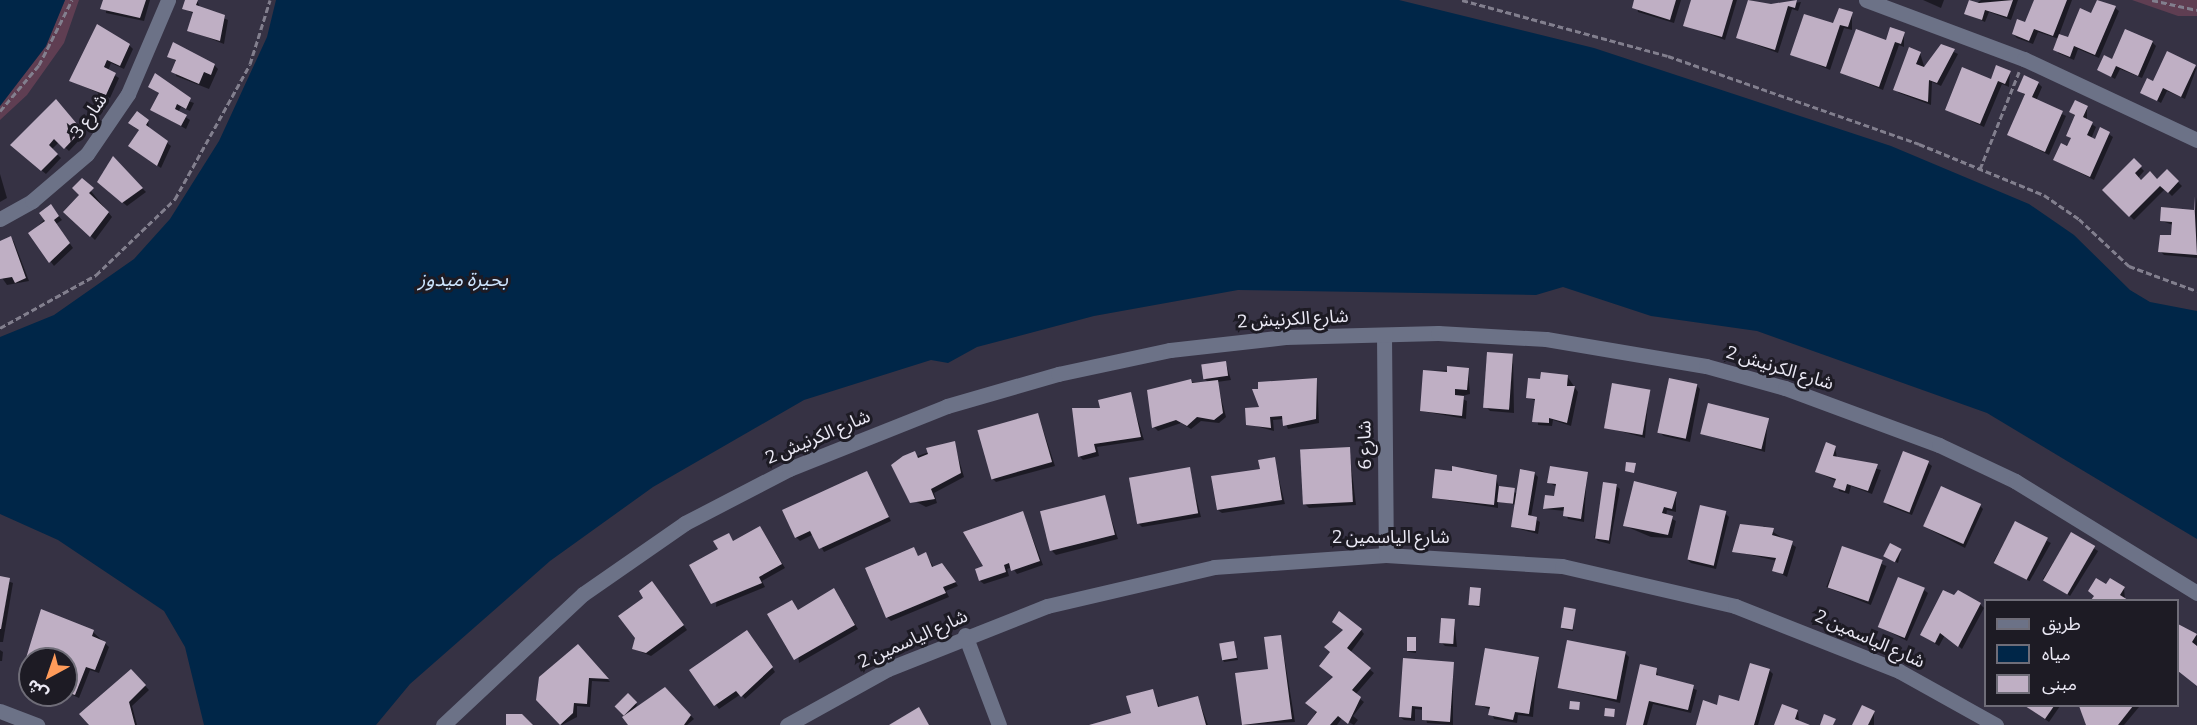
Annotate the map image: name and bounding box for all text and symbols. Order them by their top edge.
street label: شارع 3 [66,90,112,142]
water label: بحيرة ميدوز [418,267,508,291]
street label: شارع الكرنيش 2 [1237,305,1349,333]
street label: شارع الكرنيش 2 [1724,341,1836,395]
street label: شارع الكرنيش 2 [763,405,873,469]
street label: شارع 6 [1354,420,1376,470]
street label: شارع الياسمين 2 [1332,526,1450,548]
legend [1984,599,2179,707]
street label: شارع الياسمين 2 [855,605,971,673]
street label: شارع الياسمين 2 [1812,605,1928,673]
text: طريق [2042,613,2081,635]
text: مياه [2042,643,2071,665]
north arrow [18,647,78,707]
text: مبنى [2042,673,2077,695]
text: ش [23,675,52,704]

